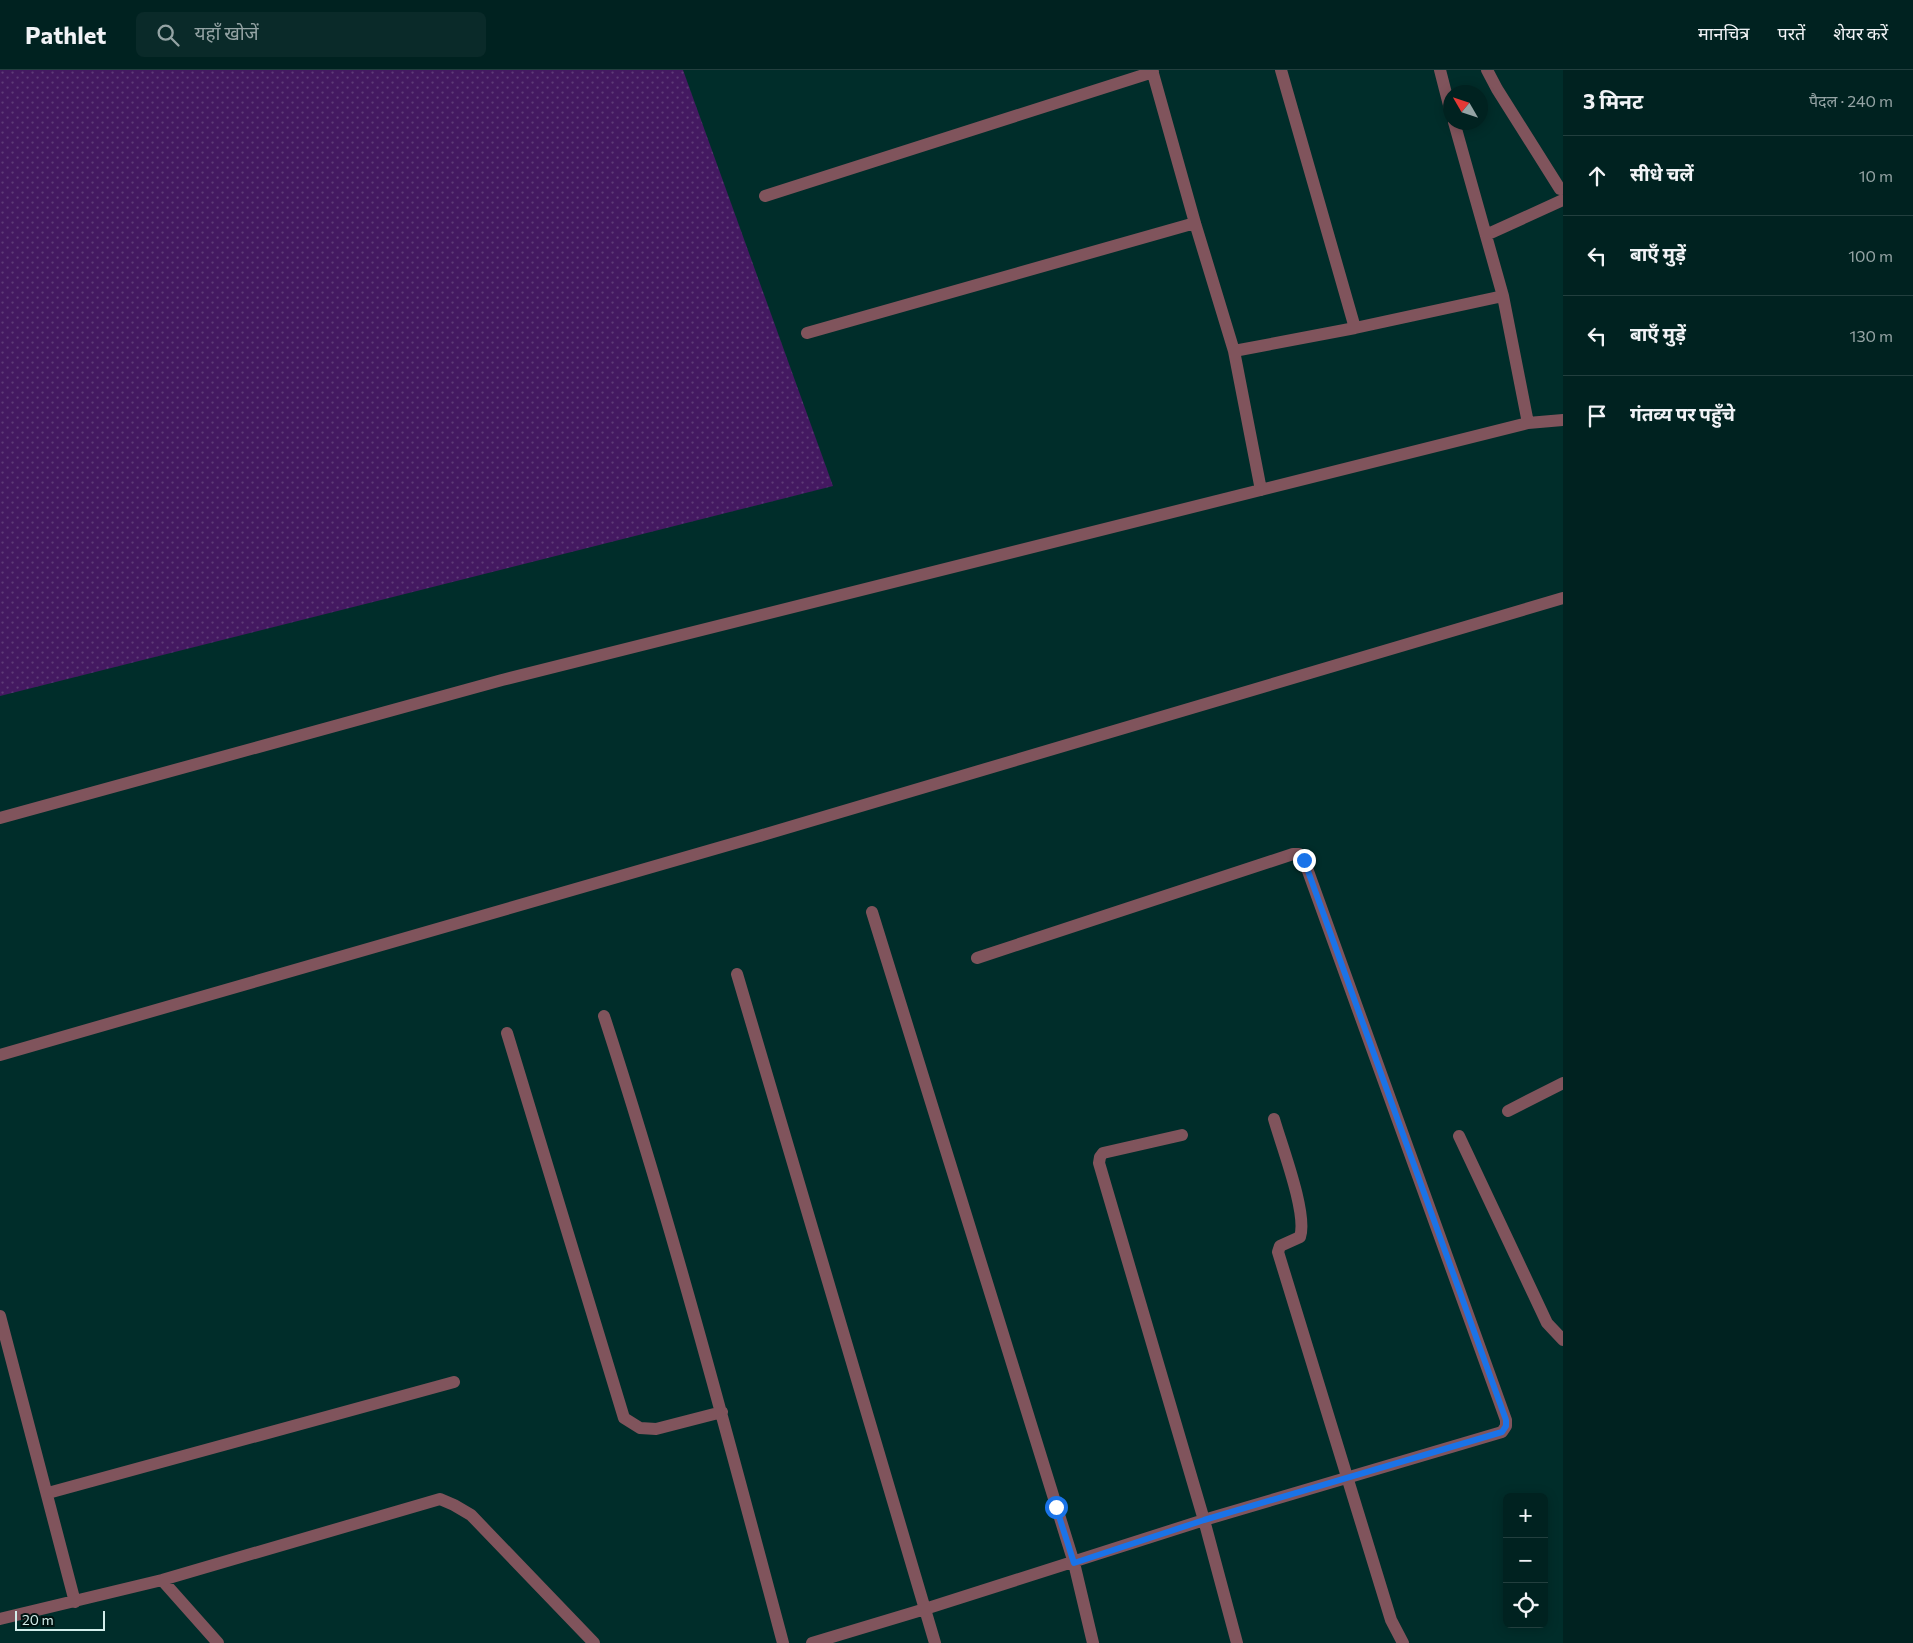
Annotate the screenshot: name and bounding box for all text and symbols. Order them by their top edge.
search box [136,12,486,57]
text: Pathlet [25,20,106,49]
icon: search [154,21,182,49]
text: यहाँ खोजें [194,21,259,44]
text: मानचित्र [1698,22,1749,44]
text: परतें [1777,22,1805,44]
text: शेयर करें [1833,22,1888,44]
north arrow [1443,85,1488,130]
text: 3 मिनट [1583,88,1643,113]
text: पैदल · 240 m [1809,91,1893,110]
icon: ahead [1583,162,1611,190]
text: सीधे चलें [1630,162,1694,185]
text: 10 m [1859,166,1893,185]
icon: left [1583,242,1611,270]
text: बाएँ मुड़ें [1630,242,1686,265]
text: 100 m [1848,246,1893,265]
icon: left [1583,322,1611,350]
text: बाएँ मुड़ें [1630,322,1686,345]
text: 130 m [1850,326,1893,345]
icon: arrive [1583,402,1611,430]
text: गंतव्य पर पहुँचे [1630,402,1735,425]
route end [1293,849,1316,872]
map controls [1503,1493,1548,1628]
button: + [1503,1493,1548,1538]
route start [1045,1496,1068,1519]
button: − [1503,1538,1548,1583]
button: locate [1503,1583,1548,1628]
scale bar [15,1608,105,1631]
text: 20 m [22,1611,54,1628]

